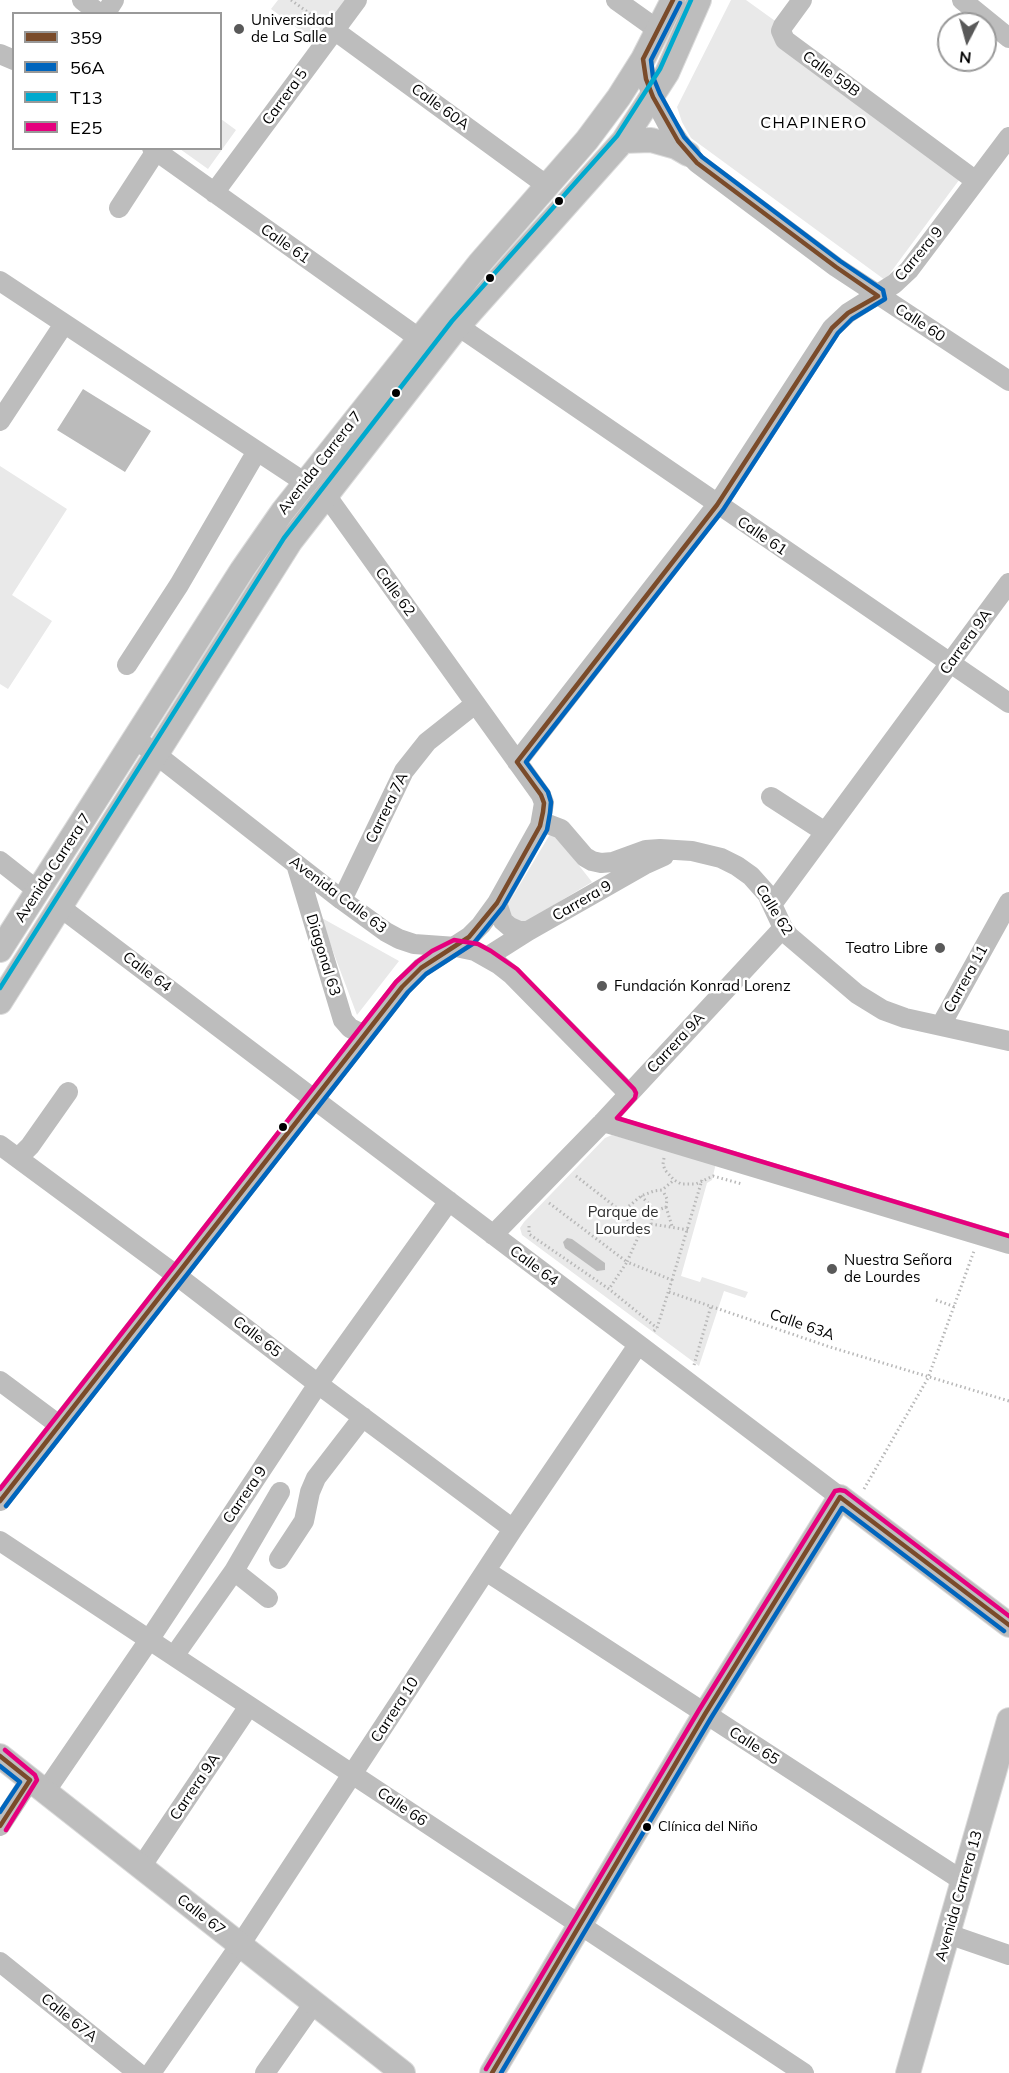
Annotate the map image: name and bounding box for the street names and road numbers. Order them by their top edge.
street label: Calle 59B [799,47,863,101]
street label: Carrera 5 [259,65,311,129]
street label: Calle 60A [408,80,472,134]
street label: Calle 61 [257,221,313,267]
street label: Carrera 9 [891,223,947,285]
street label: Calle 60 [892,300,948,346]
street label: Avenida Carrera 7 [274,408,366,518]
street label: Calle 61 [734,513,790,559]
street label: Calle 62 [371,564,419,620]
street label: Carrera 9A [936,606,996,678]
street label: Carrera 7A [362,770,412,846]
street label: Avenida Carrera 7 [11,810,95,926]
street label: Avenida Calle 63 [286,853,390,937]
street label: Carrera 9 [549,877,615,925]
street label: Calle 62 [751,881,797,939]
street label: Diagonal 63 [302,912,344,998]
street label: Carrera 11 [940,942,992,1016]
street label: Calle 64 [119,948,175,996]
street label: Carrera 9A [643,1009,709,1077]
street label: Calle 64 [506,1242,562,1290]
street label: Calle 63A [767,1306,837,1344]
street label: Calle 65 [229,1313,285,1361]
street label: Carrera 9 [219,1463,271,1527]
street label: Carrera 10 [367,1674,423,1746]
street label: Calle 65 [726,1723,782,1769]
street label: Carrera 9A [166,1750,224,1824]
street label: Calle 66 [374,1784,430,1830]
street label: Avenida Carrera 13 [932,1829,986,1963]
street label: Calle 67 [173,1891,229,1939]
street label: Calle 67A [37,1990,101,2046]

